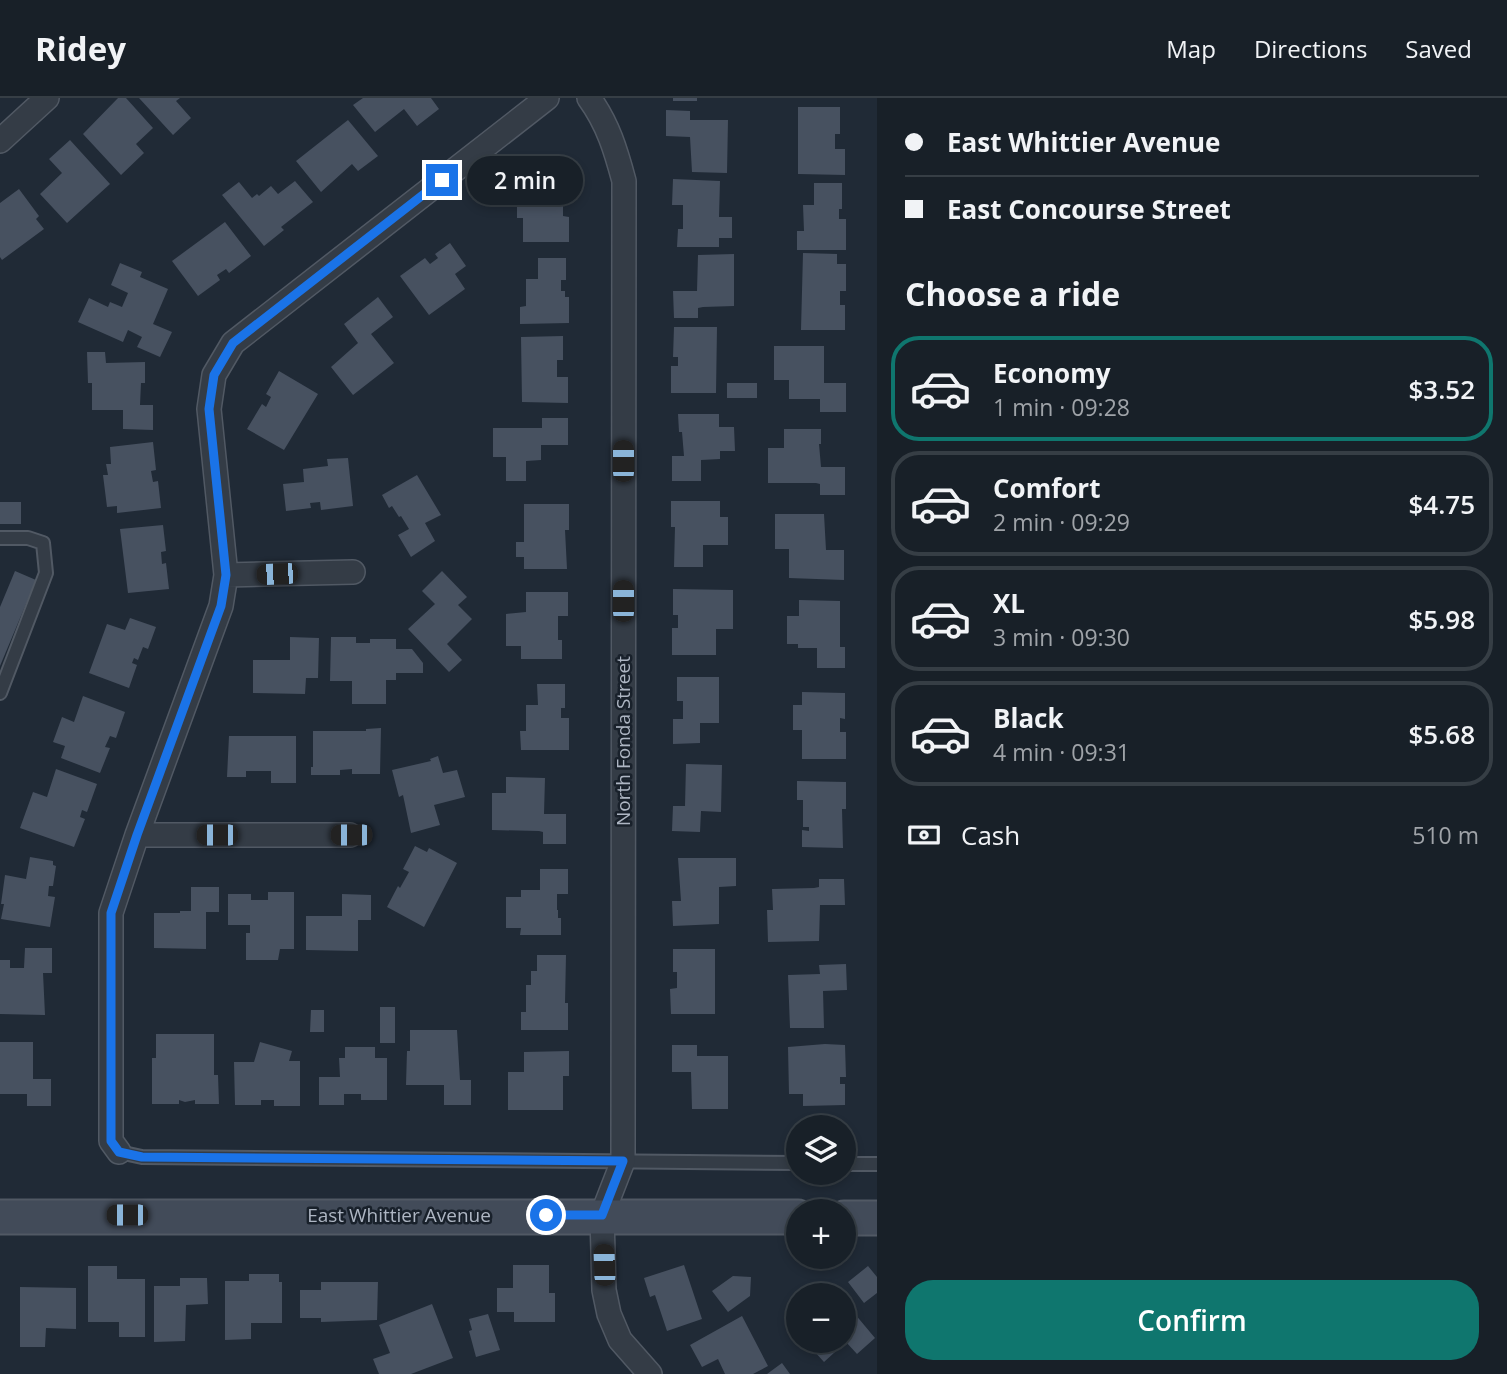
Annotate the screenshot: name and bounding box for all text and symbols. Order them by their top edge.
text: Ridey [35,26,126,71]
text: Map [1166,32,1216,65]
text: Directions [1254,32,1367,65]
text: Saved [1405,32,1472,65]
text: East Whittier Avenue [947,124,1220,160]
callout: 2 min [466,155,582,204]
route end [426,164,458,196]
text: 2 min [494,164,556,196]
text: East Concourse Street [947,191,1231,227]
text: Choose a ride [905,272,1120,315]
text: Economy [993,355,1111,391]
icon: car [909,357,972,420]
text: $3.52 [1408,371,1475,407]
text: 1 min · 09:28 [993,391,1130,423]
car [613,440,634,482]
text: Comfort [993,470,1100,506]
icon: car [909,472,972,535]
text: $4.75 [1408,486,1475,522]
text: 2 min · 09:29 [993,506,1130,538]
car [256,563,299,585]
car [613,580,634,622]
text: XL [993,585,1025,621]
icon: car [909,587,972,650]
text: $5.98 [1408,601,1475,637]
text: 3 min · 09:30 [993,621,1130,653]
street label: North Fonda Street [610,656,636,826]
text: Black [993,700,1064,736]
icon: car [909,702,972,765]
text: $5.68 [1408,716,1475,752]
text: 4 min · 09:31 [993,736,1130,768]
icon: cash [905,816,943,854]
text: Cash [961,817,1020,853]
text: 510 m [1412,819,1479,851]
car [197,825,239,846]
car [331,825,373,846]
map controls [786,1115,856,1353]
button: layers [786,1115,856,1185]
route start [530,1199,562,1231]
button: + [786,1199,856,1269]
street label: East Whittier Avenue [307,1202,491,1228]
car [107,1205,149,1226]
car [593,1244,616,1286]
button: Confirm [905,1280,1479,1360]
button: − [786,1283,856,1353]

